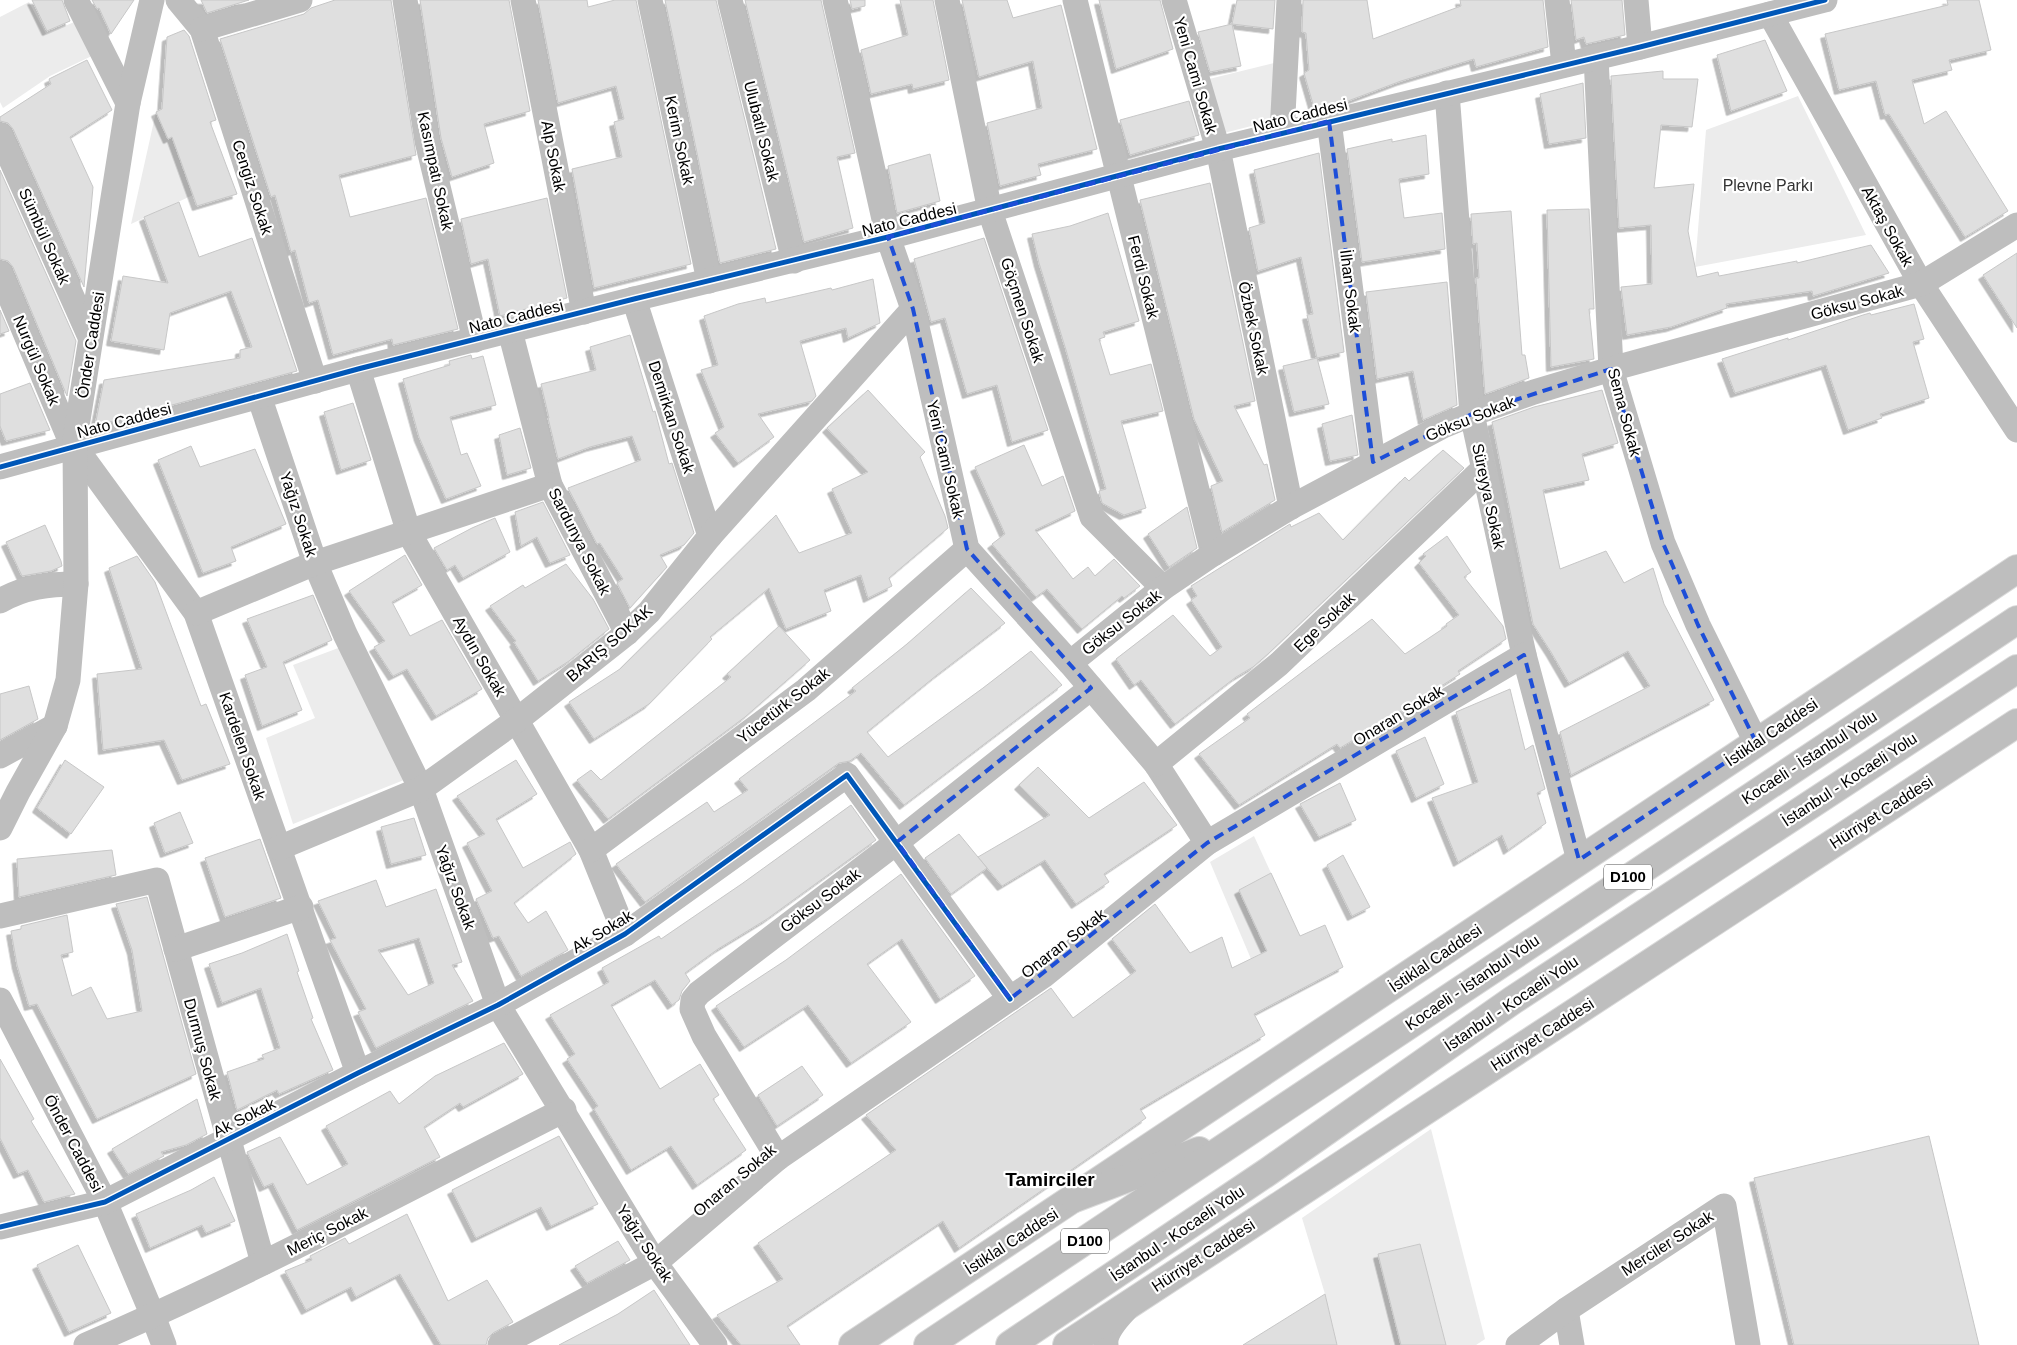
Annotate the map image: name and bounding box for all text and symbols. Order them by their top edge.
street label: Yeni Cami Sokak [1171,15,1221,137]
street label: Ulubatlı Sokak [741,79,782,184]
street label: Kerim Sokak [662,94,697,187]
street label: Nato Caddesi [1251,96,1349,135]
street label: Kasımpatı Sokak [415,110,457,233]
street label: Alp Sokak [538,119,569,194]
street label: Cengiz Sokak [229,138,276,238]
park label: Plevne Parkı [1723,177,1813,194]
street label: Aktaş Sokak [1859,183,1917,270]
street label: Sümbül Sokak [16,186,74,288]
street label: Nato Caddesi [860,200,958,239]
street label: Ferdi Sokak [1125,234,1162,322]
street label: İlhan Sokak [1337,248,1365,335]
street label: Göçmen Sokak [998,256,1048,366]
street label: Özbek Sokak [1235,280,1272,377]
street label: Göksu Sokak [1809,282,1906,323]
street label: Önder Caddesi [74,291,107,400]
street label: Nato Caddesi [467,297,565,336]
street label: Nurgül Sokak [10,313,64,409]
street label: Demirkan Sokak [645,359,698,477]
street label: Sema Sokak [1605,366,1645,459]
street label: Göksu Sokak [1423,392,1518,444]
street label: Yeni Cami Sokak [924,398,968,521]
street label: Nato Caddesi [75,400,173,441]
street label: Süreyya Sokak [1469,442,1508,551]
street label: Yağız Sokak [277,469,321,560]
street label: Sardunya Sokak [545,485,614,598]
street label: Göksu Sokak [1079,586,1165,658]
street label: Ege Sokak [1291,589,1359,655]
street label: BARIŞ SOKAK [563,601,656,685]
street label: Aydın Sokak [450,613,510,700]
street label: Yücetürk Sokak [734,664,833,747]
street label: Onaran Sokak [1350,681,1447,749]
street label: Kardelen Sokak [216,690,269,803]
street label: İstiklal Caddesi [1721,694,1821,770]
street label: Kocaeli - İstanbul Yolu [1738,707,1880,807]
street label: İstanbul - Kocaeli Yolu [1778,729,1920,829]
street label: Hürriyet Caddesi [1827,773,1936,852]
street label: Yağız Sokak [432,843,479,933]
street label: Göksu Sokak [777,864,864,936]
road number: D100 [1604,864,1652,890]
street label: Onaran Sokak [1018,905,1110,982]
street label: Ak Sokak [569,906,636,956]
street label: İstiklal Caddesi [1385,920,1485,996]
street label: Kocaeli - İstanbul Yolu [1402,931,1542,1033]
street label: İstanbul - Kocaeli Yolu [1441,952,1581,1054]
street label: Hürriyet Caddesi [1488,995,1597,1074]
street label: Durmuş Sokak [181,996,225,1103]
street label: Önder Caddesi [41,1092,106,1195]
street label: Ak Sokak [210,1094,279,1140]
street label: Onaran Sokak [690,1140,780,1220]
district label: Tamirciler [1005,1169,1095,1190]
street label: İstanbul - Kocaeli Yolu [1107,1182,1247,1284]
street label: Yağız Sokak [613,1201,676,1286]
street label: Meriç Sokak [284,1203,371,1259]
street label: İstiklal Caddesi [961,1204,1061,1278]
street label: Merciler Sokak [1618,1207,1717,1279]
street label: Hürriyet Caddesi [1149,1216,1258,1295]
road number: D100 [1061,1228,1109,1254]

